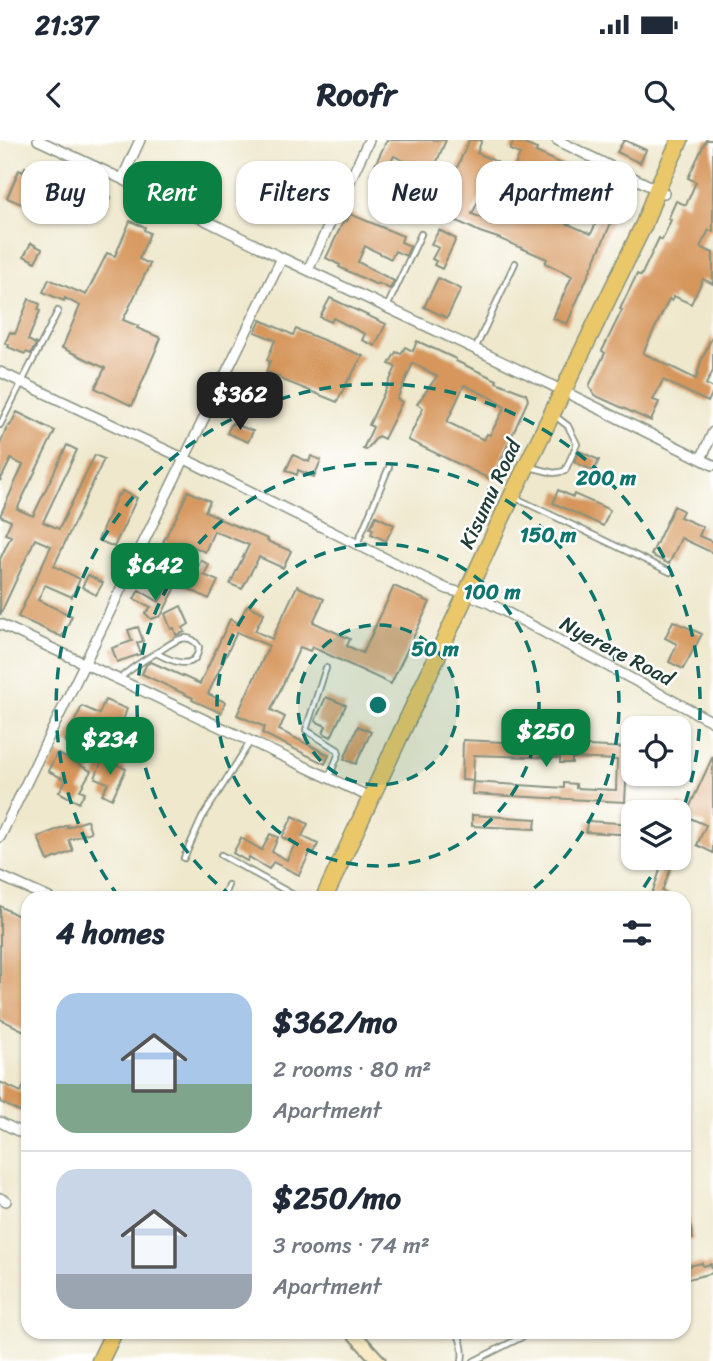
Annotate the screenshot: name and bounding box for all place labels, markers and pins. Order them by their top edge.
pin: $362 [199,372,281,432]
pin: $642 [114,544,196,603]
centre of rings [366,693,390,717]
pin: $250 [505,710,587,769]
pin: $234 [69,718,151,777]

